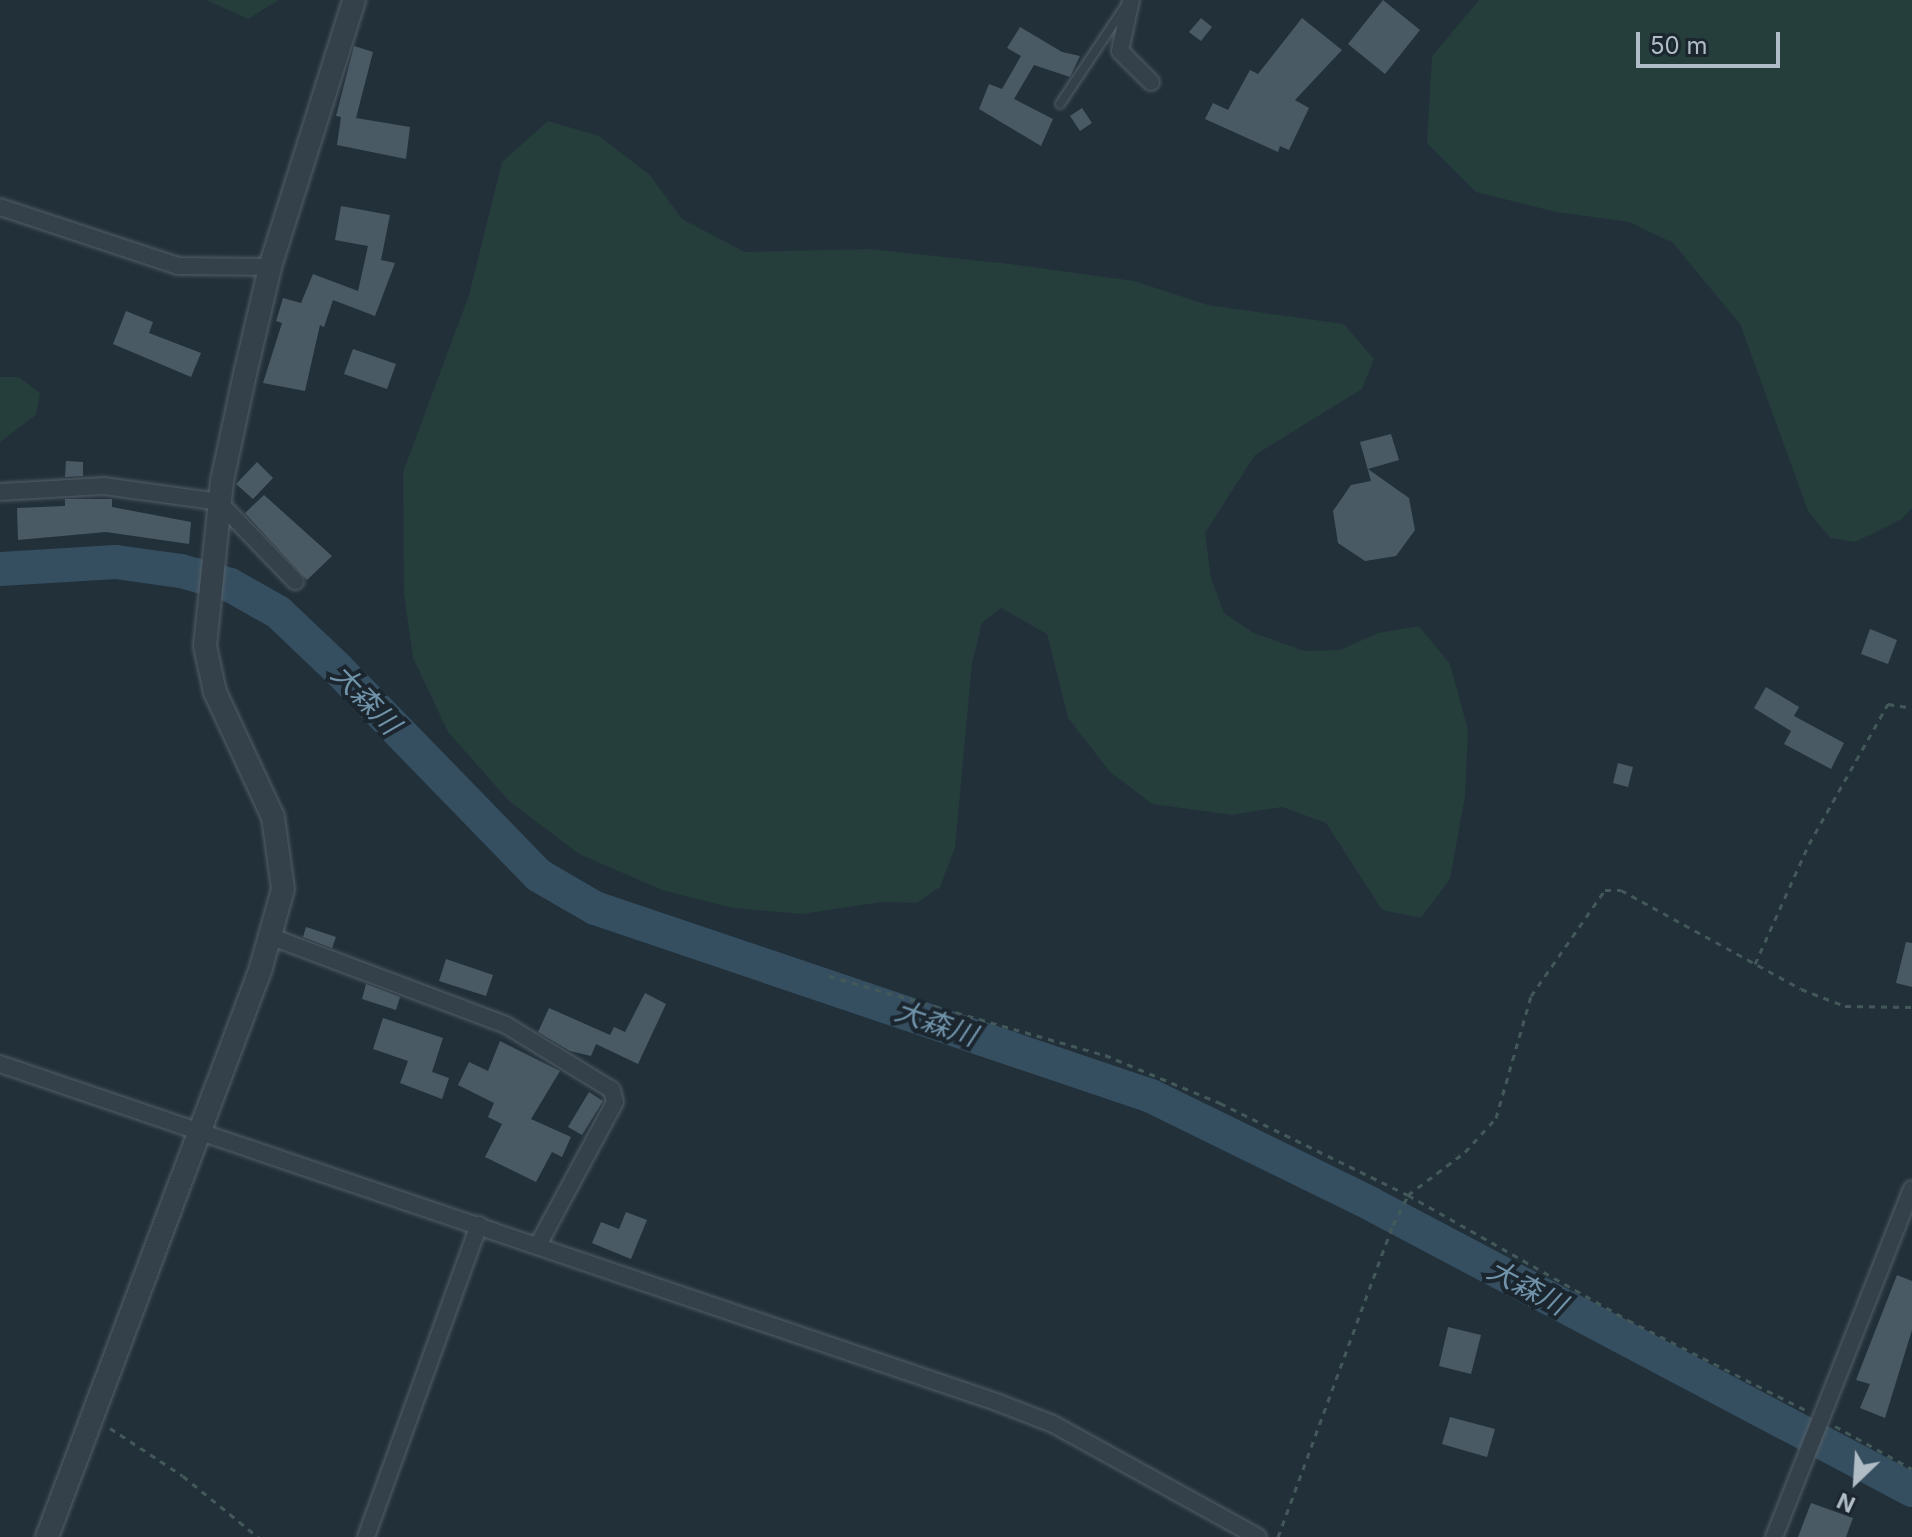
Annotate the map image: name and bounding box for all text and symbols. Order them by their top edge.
scale bar [1640,16,1784,66]
text: 50 m [1650,31,1708,60]
water label: 大森川 [325,657,407,741]
water label: 大森川 [891,993,981,1053]
water label: 大森川 [1482,1252,1572,1322]
north arrow [1816,1441,1896,1521]
text: N [1833,1487,1859,1518]

